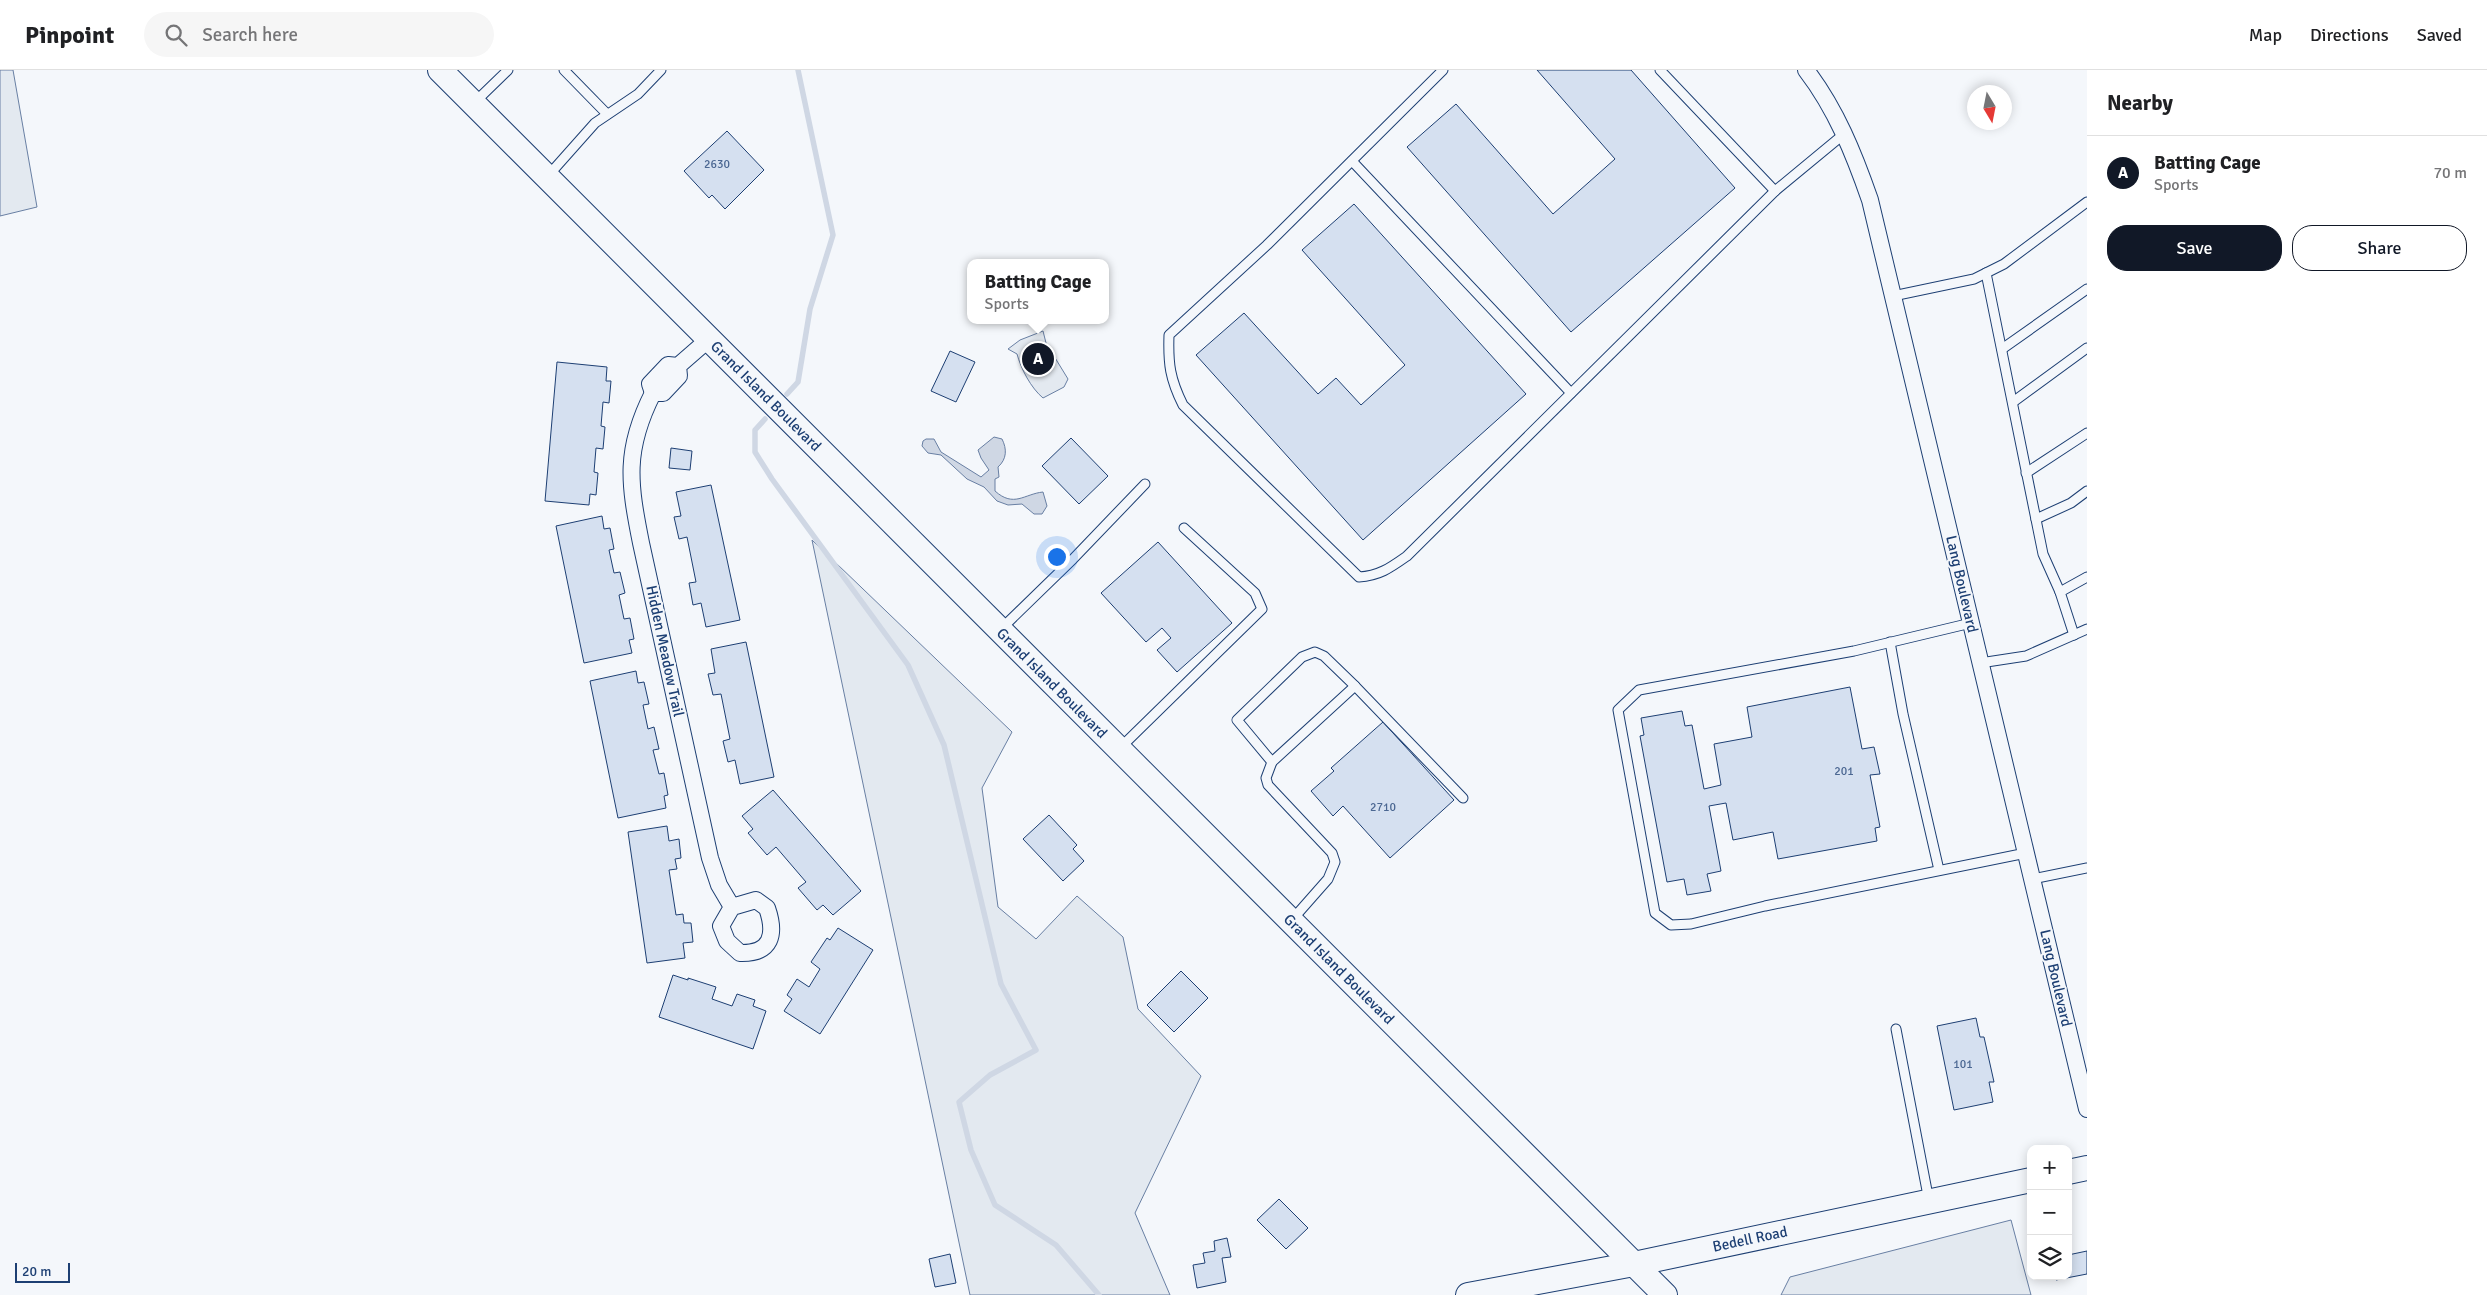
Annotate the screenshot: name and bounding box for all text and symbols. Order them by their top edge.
search box [144,12,494,57]
text: Pinpoint [25,20,114,50]
icon: search [162,21,190,49]
text: Search here [202,23,298,47]
text: Map [2249,24,2282,46]
text: Directions [2310,24,2389,46]
text: Saved [2417,24,2462,46]
north arrow [1967,85,2012,130]
text: Nearby [2107,90,2173,116]
text: Batting Cage [2154,151,2261,175]
house number: 2630 [704,157,730,172]
text: A [2118,163,2128,183]
text: 70 m [2433,163,2467,183]
text: Sports [2154,175,2199,195]
button: Save [2107,225,2282,271]
button: Share [2292,225,2467,271]
popup [967,259,1109,324]
text: Batting Cage [985,270,1091,294]
text: Sports [985,294,1029,314]
street label: Grand Island Boulevard [707,337,825,455]
pin: A [1022,340,1054,378]
street label: Lang Boulevard [1942,534,1982,634]
your location [1044,544,1070,570]
street label: Hidden Meadow Trail [642,584,688,718]
street label: Grand Island Boulevard [993,624,1111,742]
house number: 201 [1834,764,1854,779]
house number: 2710 [1370,800,1396,815]
street label: Grand Island Boulevard [1280,910,1398,1028]
street label: Lang Boulevard [2036,928,2076,1028]
house number: 101 [1953,1057,1973,1072]
map controls [2027,1145,2072,1280]
button: + [2027,1145,2072,1190]
button: − [2027,1190,2072,1235]
street label: Bedell Road [1711,1222,1789,1256]
button: layers [2027,1235,2072,1280]
scale bar [15,1260,70,1283]
text: 20 m [22,1263,51,1280]

